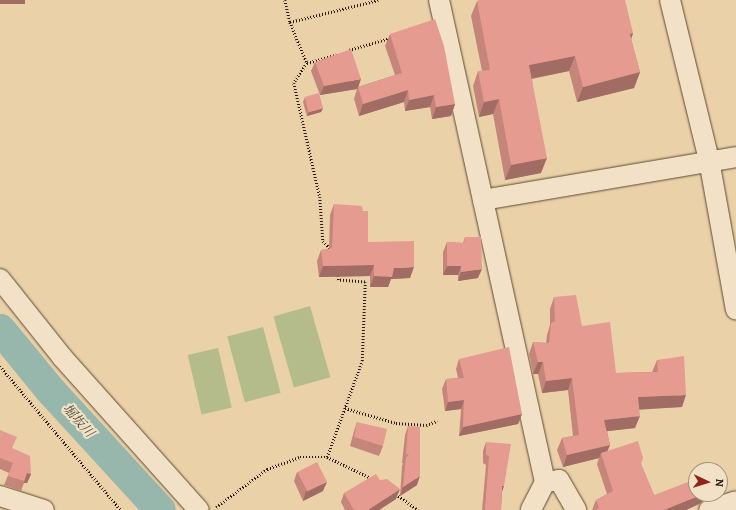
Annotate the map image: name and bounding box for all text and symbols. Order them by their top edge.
water label: 堀坂川 [59,401,97,441]
north arrow [688,462,728,502]
text: N [712,478,727,487]

